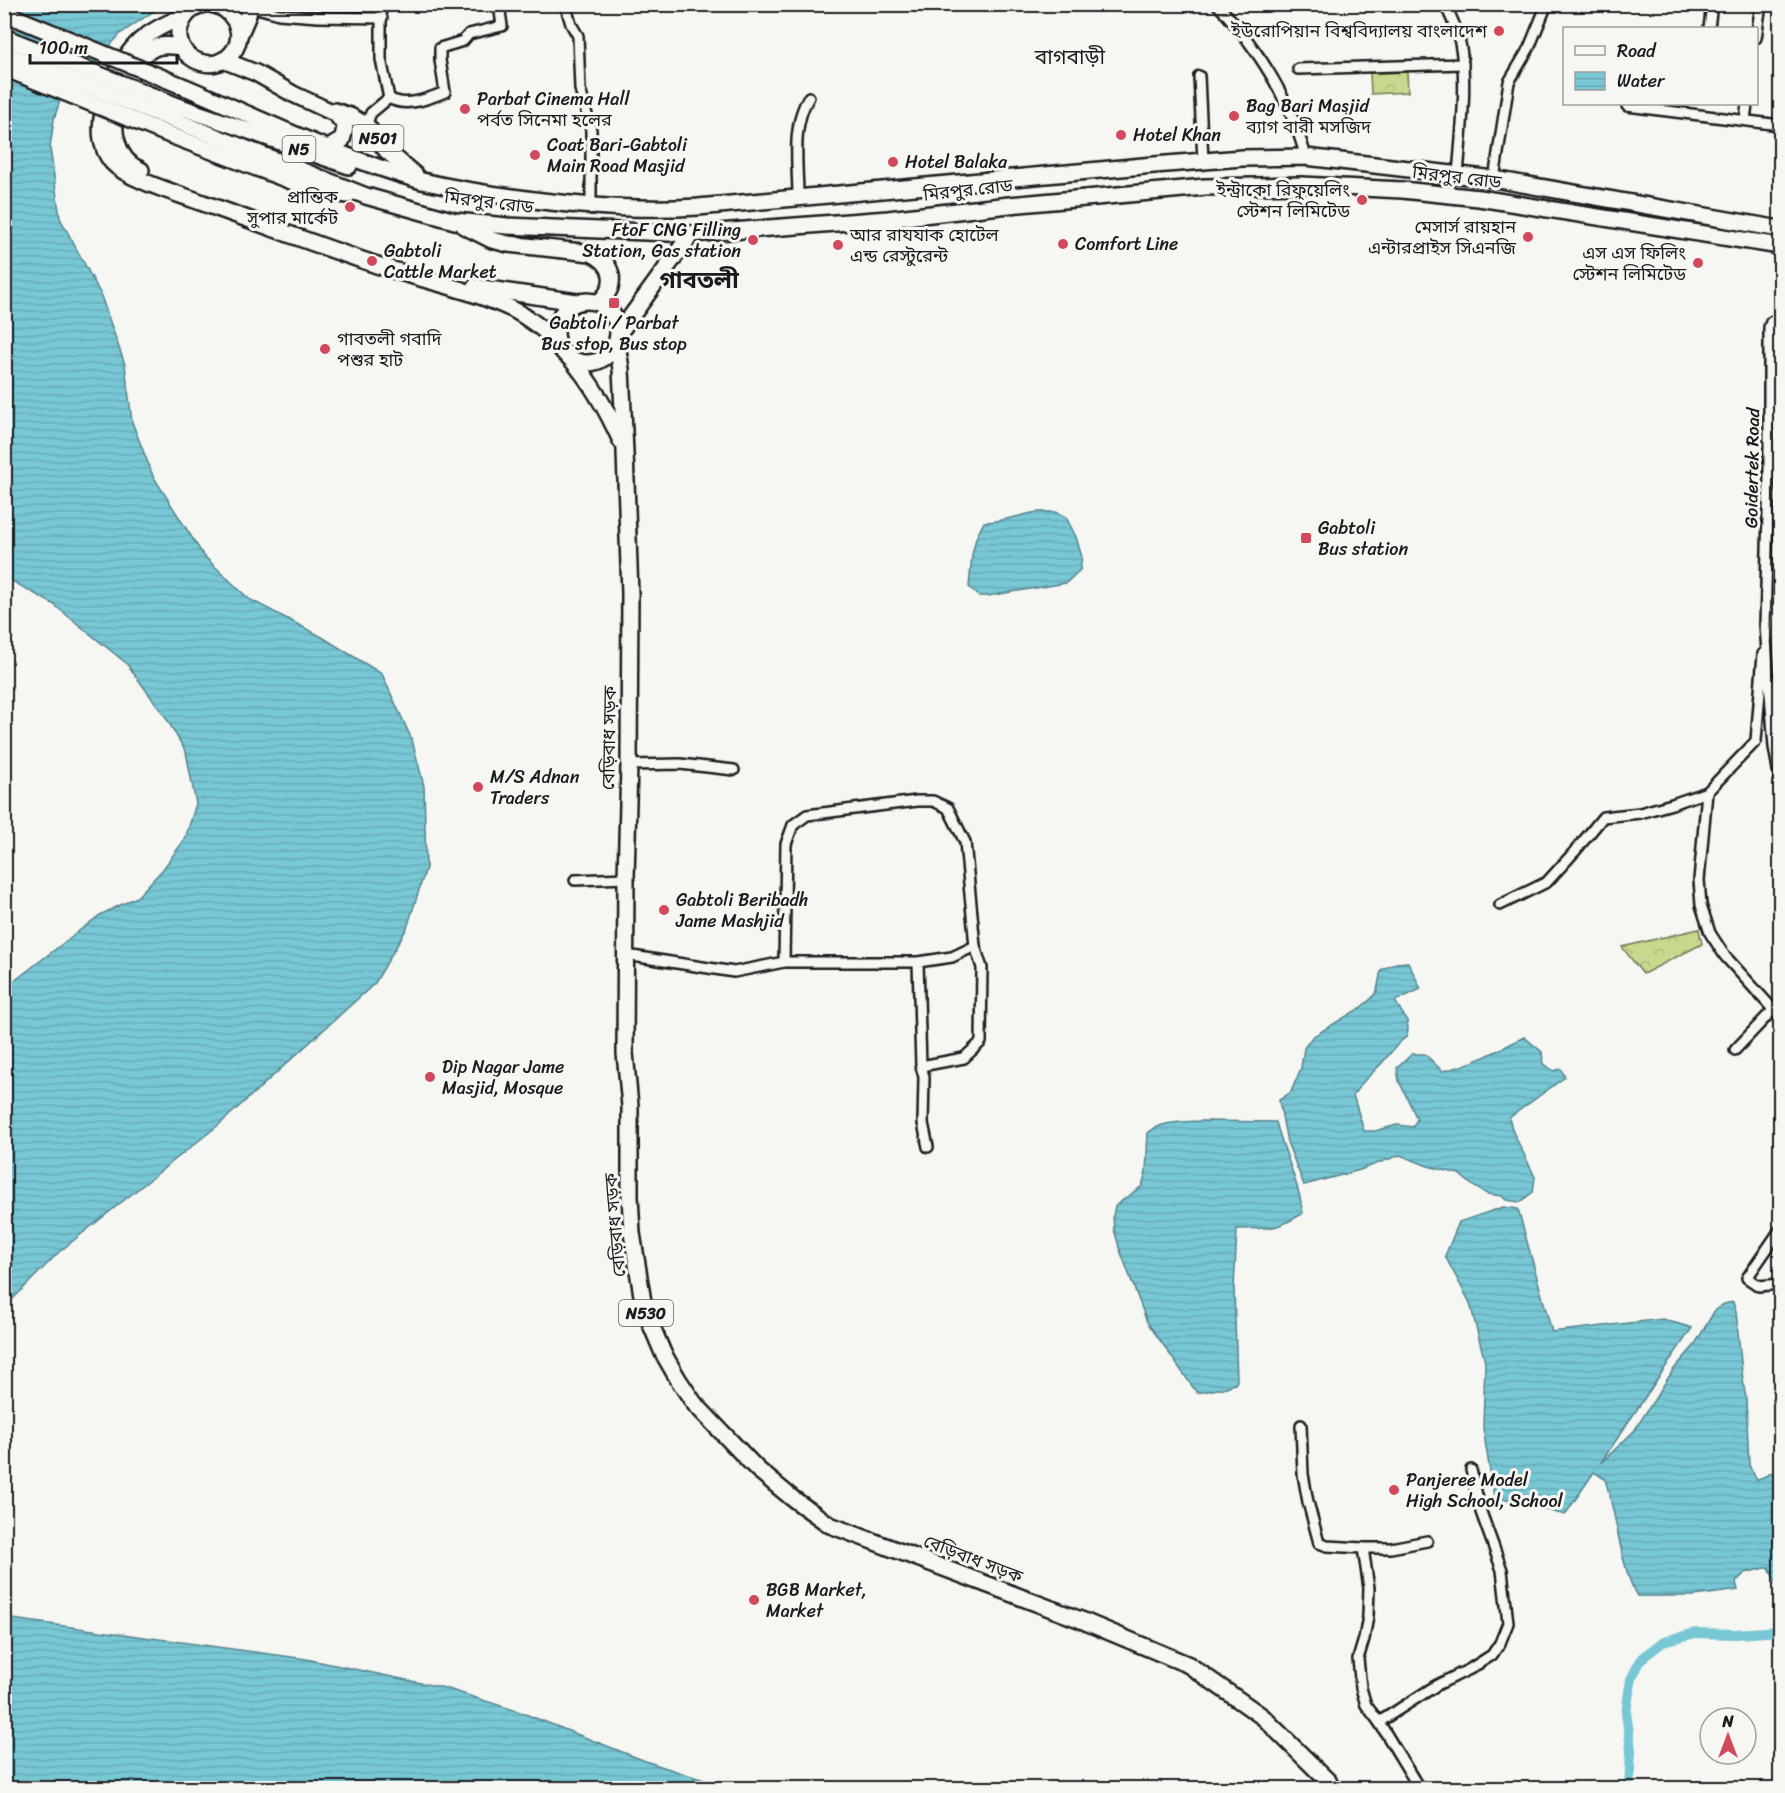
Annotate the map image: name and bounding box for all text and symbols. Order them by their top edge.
place label: ইউরোপিয়ান বিশ্ববিদ্যালয় বাংলাদেশ [1230,15,1488,47]
marker: ইউরোপিয়ান বিশ্ববিদ্যালয় বাংলাদেশ [1492,24,1506,38]
scale bar [30,27,177,65]
legend [1563,27,1758,105]
text: 100 m [39,32,88,64]
text: Road [1617,35,1657,67]
district label: বাগবাড়ী [1034,38,1106,76]
text: Water [1617,65,1666,97]
place label: Parbat Cinema Hall পর্বত সিনেমা হলের [477,83,631,136]
place label: Bag Bari Masjid ব্যাগ বারী মসজিদ [1245,90,1372,143]
marker: Parbat Cinema Hall পর্বত সিনেমা হলের [458,102,472,116]
marker: Bag Bari Masjid ব্যাগ বারী মসজিদ [1227,109,1241,123]
place label: Hotel Khan [1133,119,1221,151]
road number: N501 [352,125,404,151]
marker: Hotel Khan [1114,128,1128,142]
place label: Coat Bari-Gabtoli Main Road Masjid [547,129,688,182]
road number: N5 [282,136,316,162]
place label: Hotel Balaka [905,146,1008,178]
marker: Coat Bari-Gabtoli Main Road Masjid [528,148,542,162]
marker: Hotel Balaka [886,155,900,169]
street label: মিরপুর রোড [1410,156,1504,198]
street label: মিরপুর রোড [921,169,1014,211]
place label: ইন্ট্রাকো রিফুয়েলিং স্টেশন লিমিটেড [1216,174,1350,227]
place label: প্রান্তিক সুপার মার্কেট [246,181,339,234]
street label: মিরপুর রোড [442,181,536,223]
marker: ইন্ট্রাকো রিফুয়েলিং স্টেশন লিমিটেড [1355,193,1369,207]
marker: প্রান্তিক সুপার মার্কেট [343,200,357,214]
place label: মেসার্স রায়হান এন্টারপ্রাইস সিএনজি [1368,211,1517,264]
place label: FtoF CNG Filling Station, Gas station [582,214,741,267]
place label: আর রাযযাক হোটেল এন্ড রেস্টুরেন্ট [849,219,1000,272]
place label: Comfort Line [1075,228,1178,260]
marker: মেসার্স রায়হান এন্টারপ্রাইস সিএনজি [1521,230,1535,244]
marker: FtoF CNG Filling Station, Gas station [746,233,760,247]
place label: Gabtoli Cattle Market [384,235,497,288]
marker: Comfort Line [1056,237,1070,251]
place label: এস এস ফিলিং স্টেশন লিমিটেড [1573,237,1686,290]
marker: আর রাযযাক হোটেল এন্ড রেস্টুরেন্ট [831,238,845,252]
marker: Gabtoli Cattle Market [365,254,379,268]
marker: এস এস ফিলিং স্টেশন লিমিটেড [1691,256,1705,270]
district label: গাবতলী [659,259,740,301]
marker: Gabtoli / Parbat Bus stop, Bus stop [607,296,621,310]
place label: Gabtoli / Parbat Bus stop, Bus stop [541,307,687,360]
place label: গাবতলী গবাদি পশুর হাট [337,323,442,376]
marker: গাবতলী গবাদি পশুর হাট [318,342,332,356]
street label: Goidertek Road [1735,406,1769,528]
place label: Gabtoli Bus station [1318,512,1409,565]
marker: Gabtoli Bus station [1299,531,1313,545]
street label: বেড়িবাধ সড়ক [592,685,626,790]
place label: M/S Adnan Traders [490,761,580,814]
marker: M/S Adnan Traders [471,780,485,794]
place label: Gabtoli Beribadh Jame Mashjid [675,884,808,937]
marker: Gabtoli Beribadh Jame Mashjid [657,903,671,917]
place label: Dip Nagar Jame Masjid, Mosque [442,1051,564,1104]
marker: Dip Nagar Jame Masjid, Mosque [423,1070,437,1084]
street label: বেড়িবাধ সড়ক [594,1171,635,1278]
road number: N530 [619,1300,673,1326]
place label: Panjeree Model High School, School [1406,1464,1564,1517]
marker: Panjeree Model High School, School [1387,1483,1401,1497]
street label: বেড়িবাধ সড়ক [919,1525,1028,1593]
place label: BGB Market, Market [766,1574,867,1627]
marker: BGB Market, Market [747,1593,761,1607]
north arrow [1698,1706,1758,1766]
text: N [1721,1707,1734,1736]

